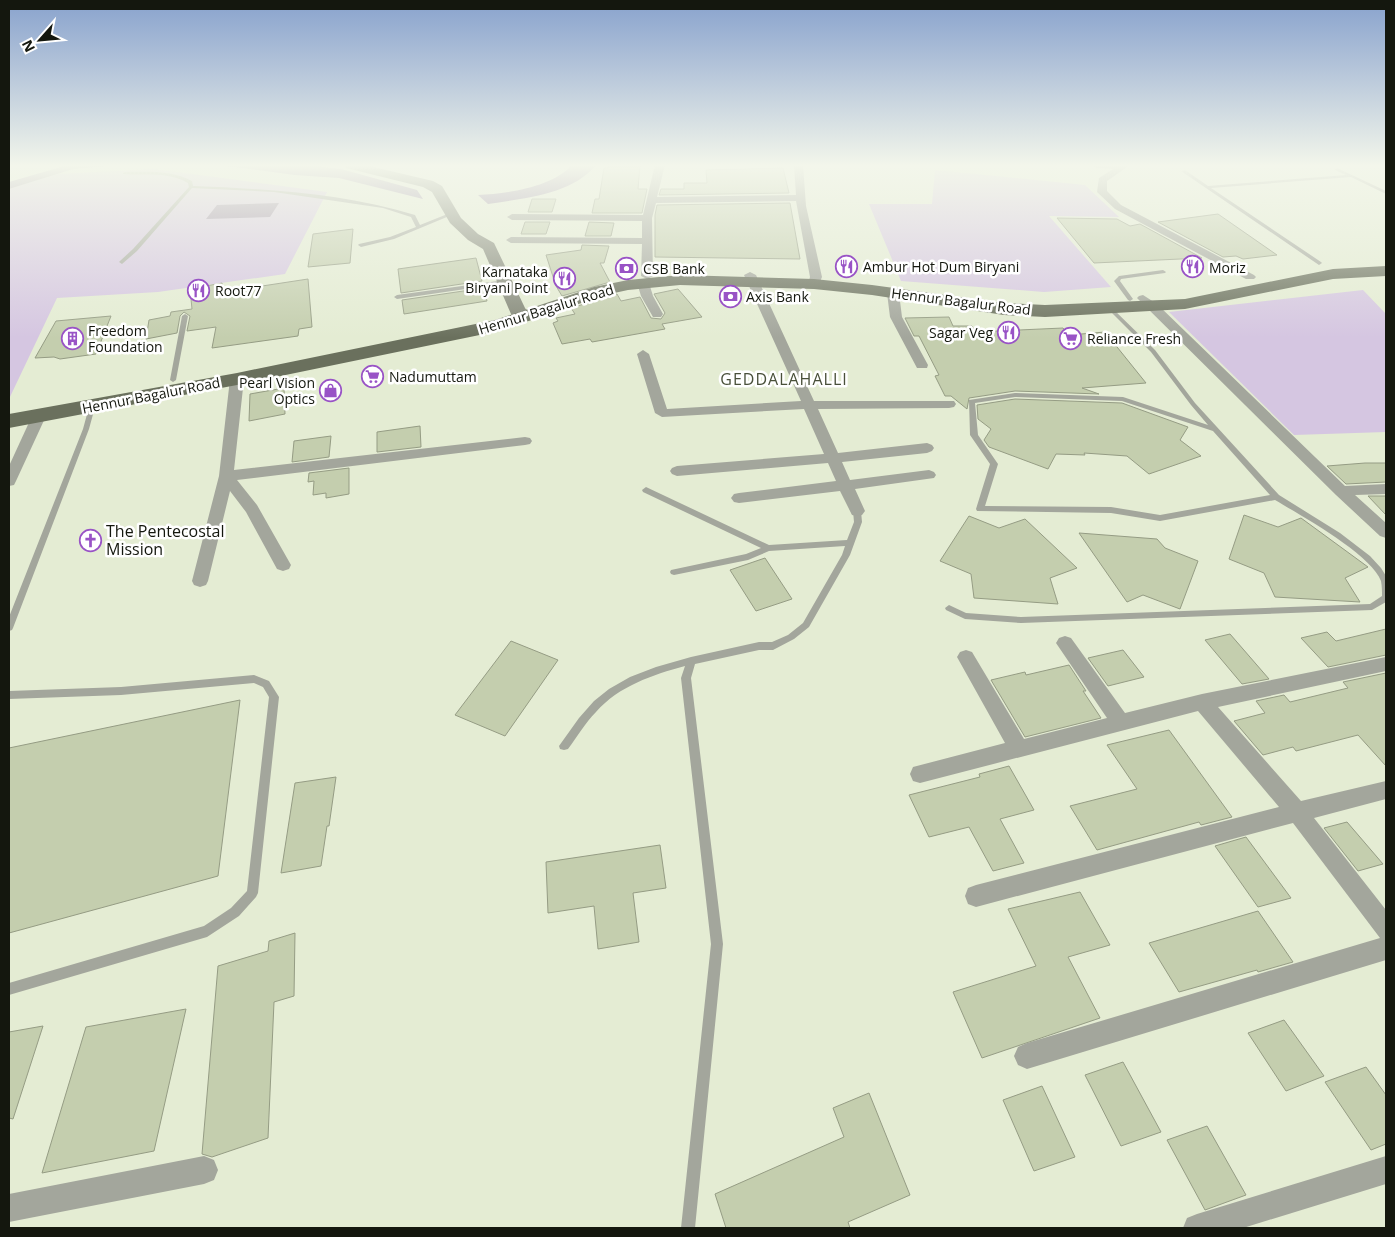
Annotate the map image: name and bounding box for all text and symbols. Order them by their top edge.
north arrow [15,15,65,65]
text: N [17,37,39,56]
restaurant icon: Ambur Hot Dum Biryani [835,254,859,278]
restaurant icon: Moriz [1181,255,1205,279]
bank icon: CSB Bank [615,256,639,280]
place label: Ambur Hot Dum Biryani [863,257,1019,276]
place label: Moriz [1209,258,1246,277]
place label: CSB Bank [643,259,706,278]
place label: Karnataka Biryani Point [465,262,548,297]
restaurant icon: Karnataka Biryani Point [552,267,576,291]
restaurant icon: Root77 [187,278,211,302]
street label: Hennur Bagalur Road [476,279,616,339]
place label: Root77 [215,281,261,300]
street label: Hennur Bagalur Road [890,283,1032,319]
bank icon: Axis Bank [718,284,742,308]
place label: Axis Bank [746,287,809,306]
restaurant icon: Sagar Veg [997,320,1021,344]
place label: Freedom Foundation [88,321,163,356]
place label: Sagar Veg [929,323,993,342]
building icon: Freedom Foundation [60,326,84,350]
supermarket icon: Reliance Fresh [1059,326,1083,350]
place label: Reliance Fresh [1087,329,1181,348]
supermarket icon: Nadumuttam [361,364,385,388]
place label: Nadumuttam [389,367,477,386]
district label: GEDDALAHALLI [720,368,848,390]
street label: Hennur Bagalur Road [80,372,222,418]
place label: Pearl Vision Optics [239,373,315,408]
shop icon: Pearl Vision Optics [319,378,343,402]
place label: The Pentecostal Mission [106,520,224,560]
church icon: The Pentecostal Mission [78,528,102,552]

